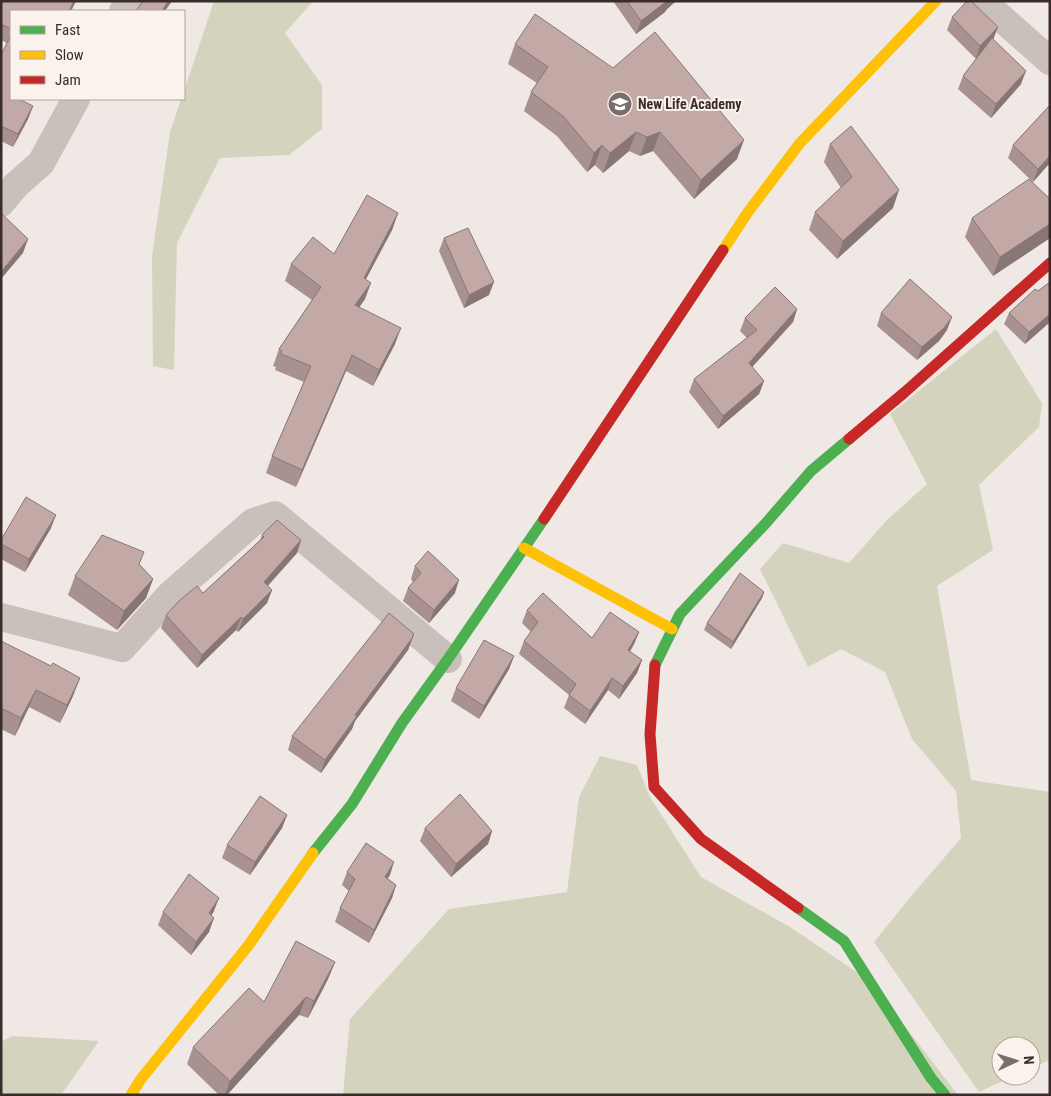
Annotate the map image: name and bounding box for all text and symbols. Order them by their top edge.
legend [10,10,185,100]
text: Fast [55,21,80,39]
text: Slow [55,46,84,64]
text: Jam [55,71,81,89]
school or university icon: New Life Academy [607,91,633,117]
place label: New Life Academy [638,96,742,112]
north arrow [991,1036,1041,1086]
text: N [1021,1055,1037,1065]

